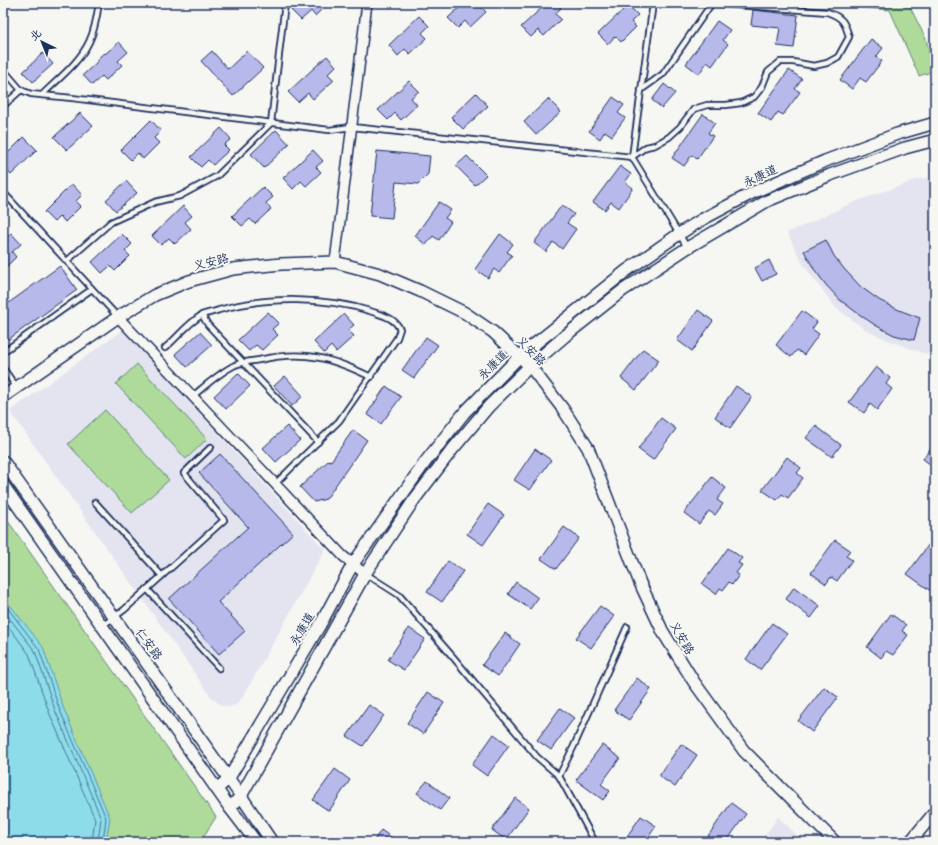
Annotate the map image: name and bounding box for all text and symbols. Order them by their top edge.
north arrow [22,22,62,62]
text: 北 [26,26,45,44]
street label: 永康道 [740,161,780,192]
street label: 义安路 [192,250,231,275]
street label: 义安路 [512,333,549,370]
street label: 永康道 [475,347,512,384]
street label: 永康道 [286,609,319,649]
street label: 义安路 [665,618,698,658]
street label: 仁安路 [131,625,166,664]

